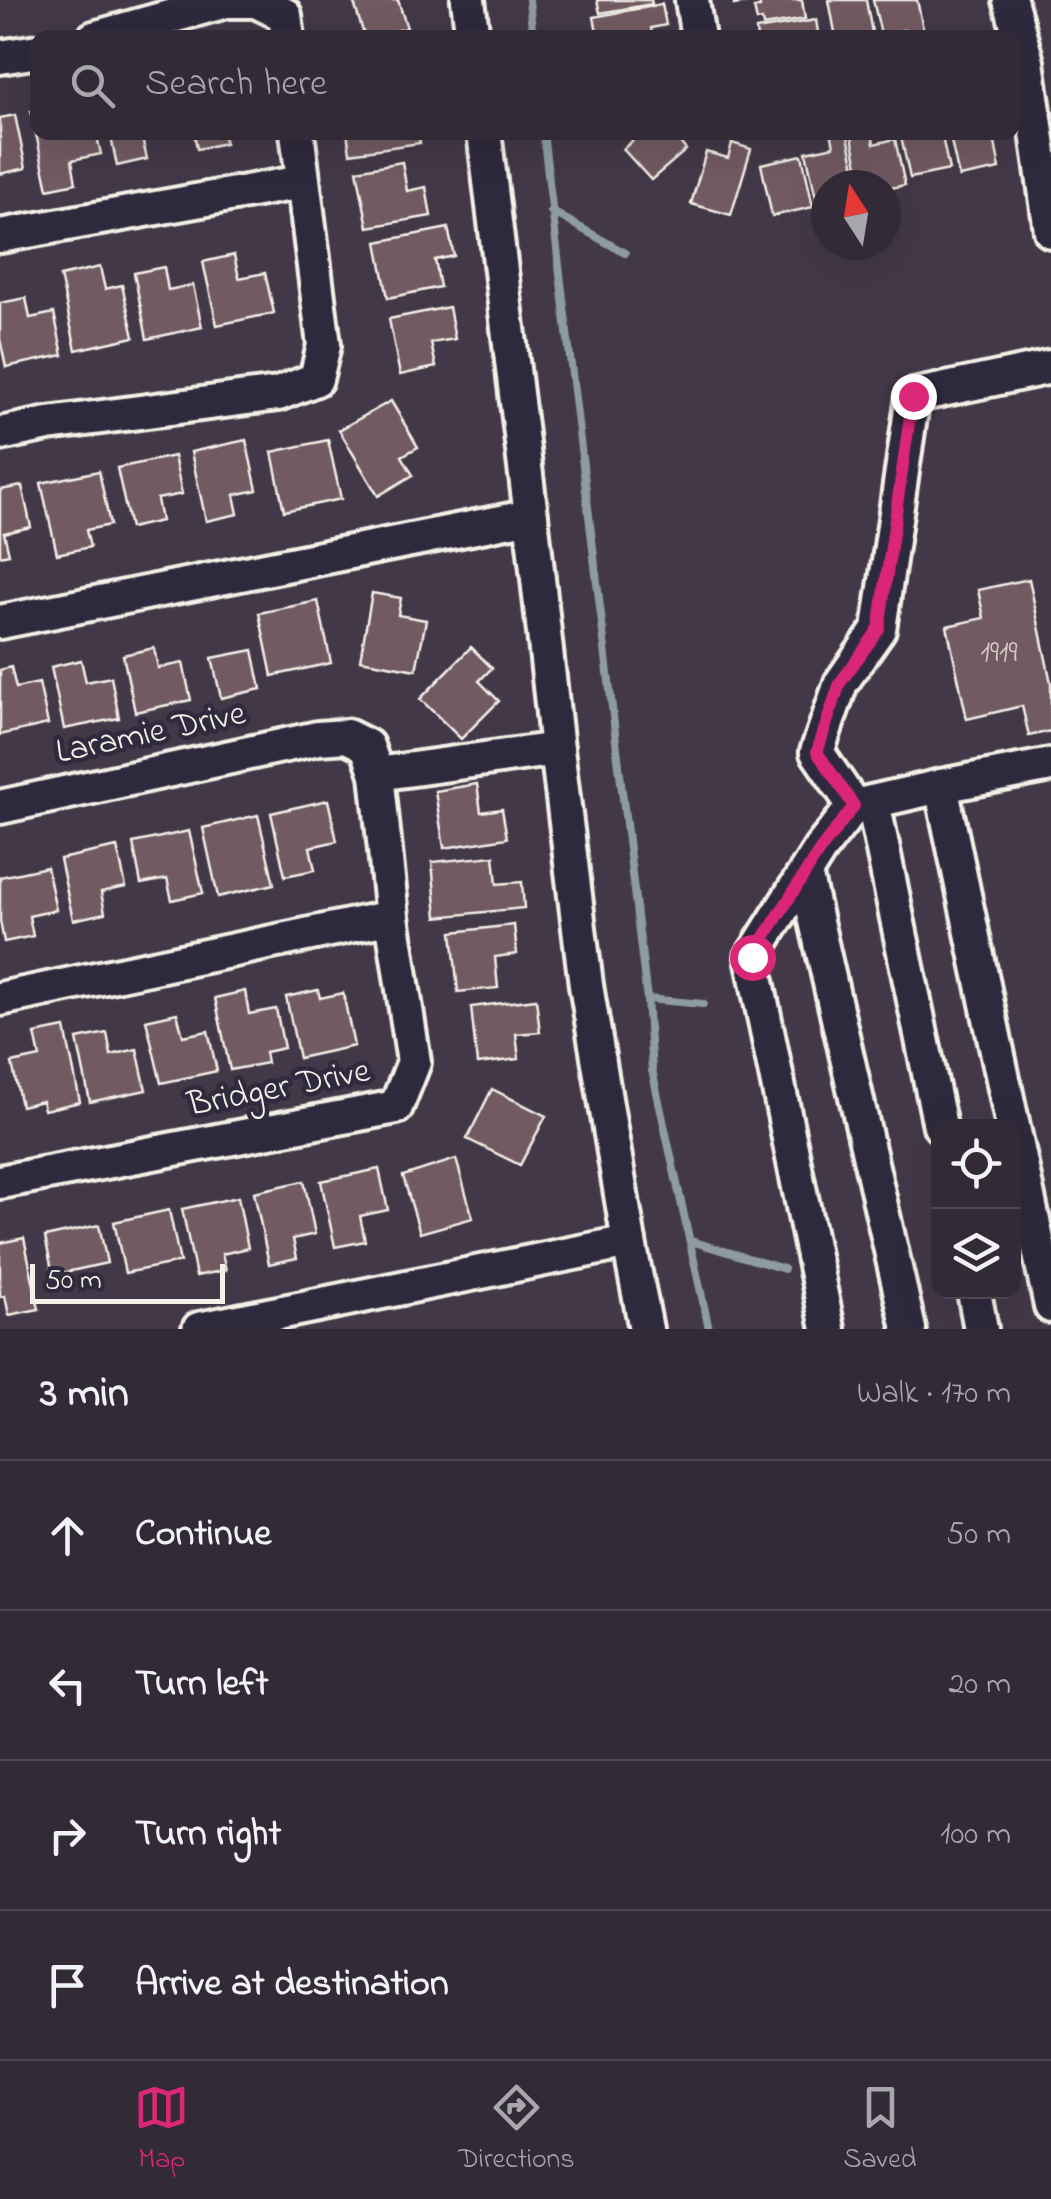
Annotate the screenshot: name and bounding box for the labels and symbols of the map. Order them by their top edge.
north arrow [811,170,901,260]
route end [891,374,937,420]
house number: 1919 [980,632,1018,676]
street label: Laramie Drive [52,689,251,779]
route start [730,935,776,981]
street label: Bridger Drive [183,1046,375,1132]
scale bar [30,1259,225,1304]

